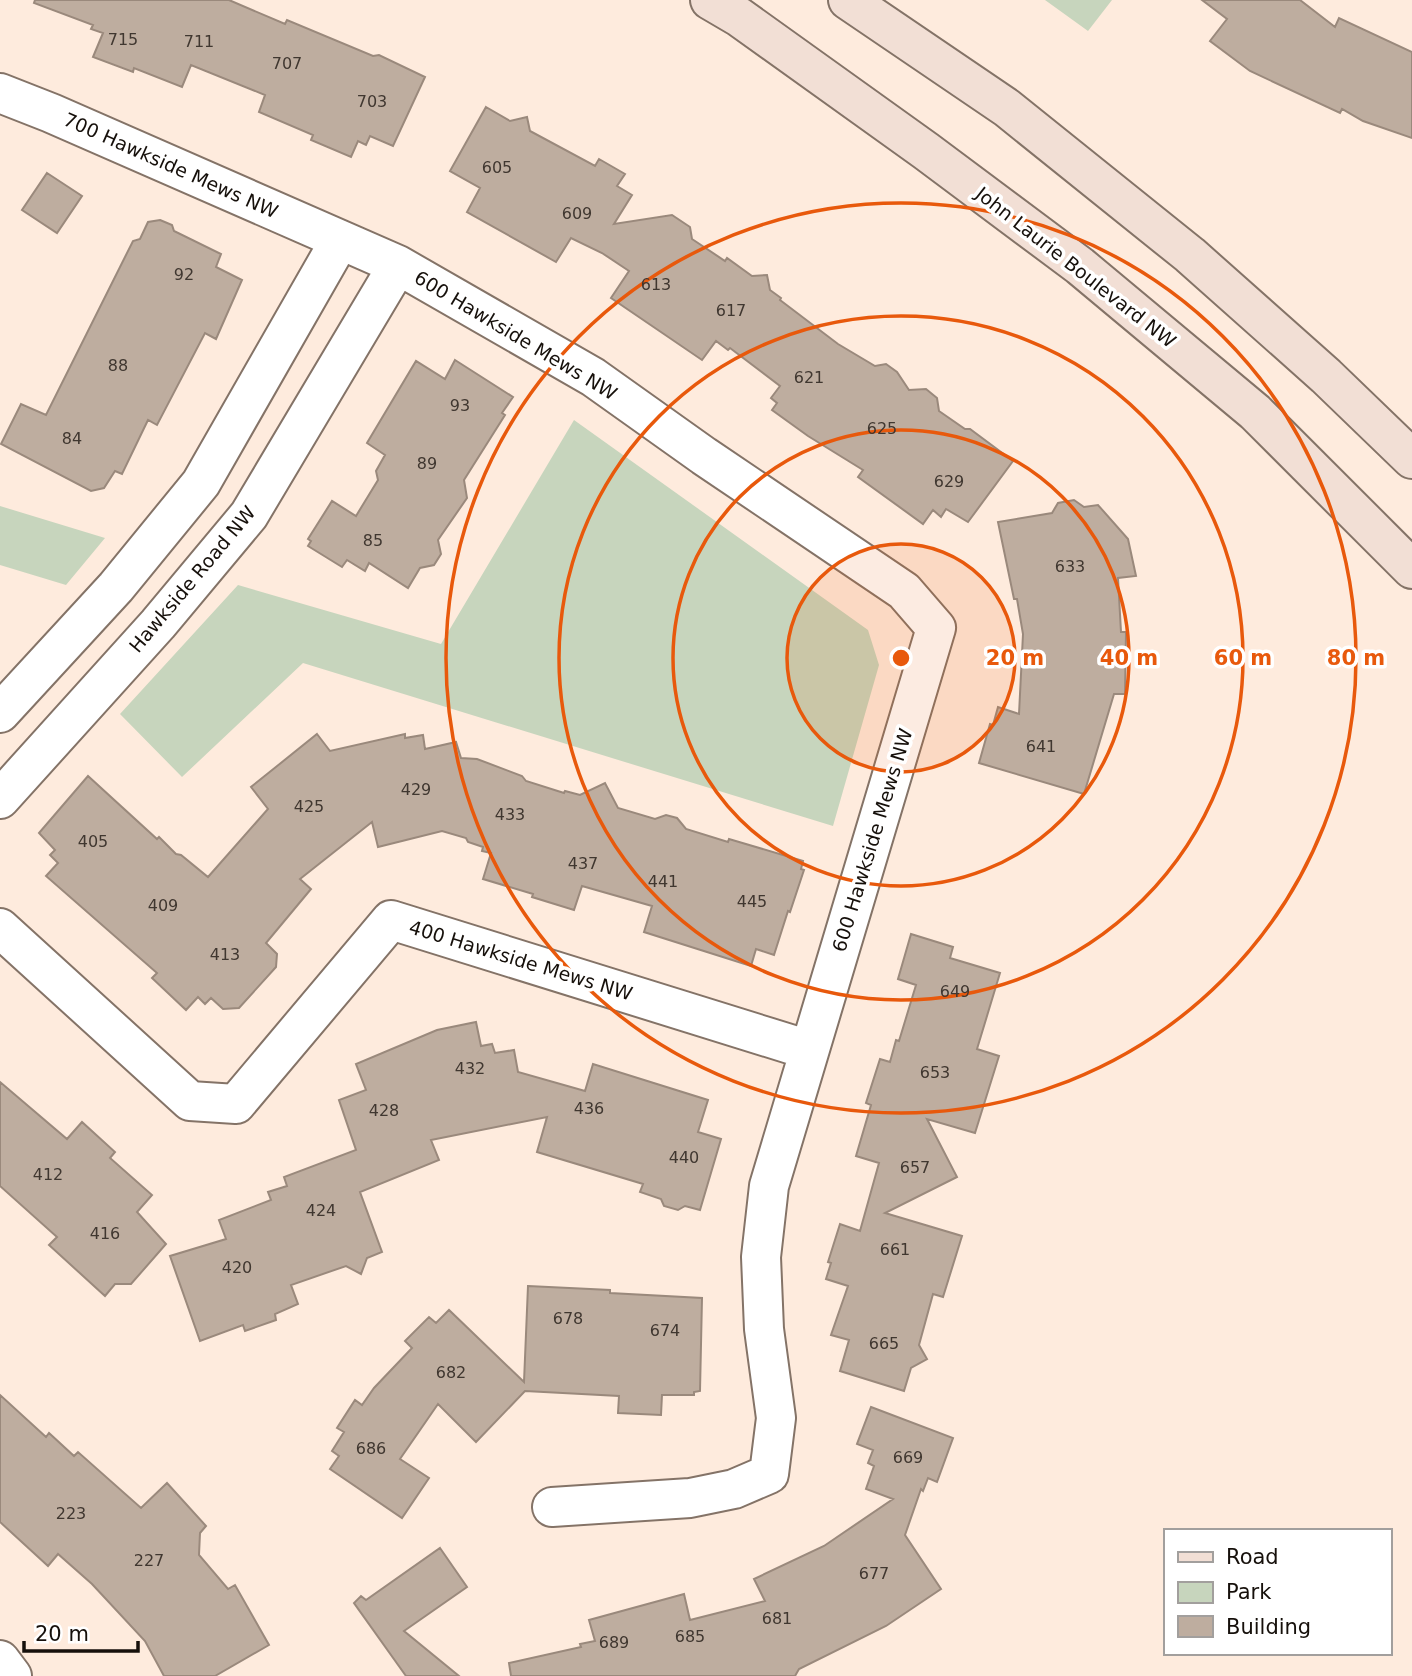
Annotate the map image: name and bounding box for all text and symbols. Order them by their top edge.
house number: 715 [108,30,138,49]
house number: 711 [184,32,214,51]
house number: 707 [272,54,302,73]
house number: 703 [357,92,387,111]
street label: 700 Hawkside Mews NW [60,108,282,222]
house number: 605 [482,158,512,177]
street label: John Laurie Boulevard NW [971,182,1180,352]
house number: 609 [562,204,592,223]
house number: 92 [174,265,194,284]
street label: 600 Hawkside Mews NW [411,266,621,404]
house number: 613 [641,275,671,294]
house number: 617 [716,301,746,320]
house number: 88 [108,356,128,375]
house number: 621 [794,368,824,387]
house number: 93 [450,396,470,415]
house number: 625 [867,419,897,438]
house number: 84 [62,429,82,448]
house number: 89 [417,454,437,473]
house number: 629 [934,472,964,491]
street label: Hawkside Road NW [124,501,260,657]
house number: 85 [363,531,383,550]
house number: 633 [1055,557,1085,576]
centre of rings [889,646,913,670]
text: 20 m [986,646,1044,670]
text: 40 m [1100,646,1158,670]
text: 60 m [1214,646,1272,670]
text: 80 m [1327,646,1385,670]
street label: 600 Hawkside Mews NW [828,726,917,954]
house number: 641 [1026,737,1056,756]
house number: 429 [401,780,431,799]
house number: 425 [294,797,324,816]
house number: 433 [495,805,525,824]
house number: 405 [78,832,108,851]
house number: 437 [568,854,598,873]
house number: 441 [648,872,678,891]
house number: 445 [737,892,767,911]
house number: 409 [148,896,178,915]
street label: 400 Hawkside Mews NW [407,916,635,1005]
house number: 413 [210,945,240,964]
house number: 649 [940,982,970,1001]
house number: 432 [455,1059,485,1078]
house number: 653 [920,1063,950,1082]
house number: 436 [574,1099,604,1118]
house number: 428 [369,1101,399,1120]
house number: 440 [669,1148,699,1167]
house number: 657 [900,1158,930,1177]
house number: 412 [33,1165,63,1184]
house number: 424 [306,1201,336,1220]
house number: 416 [90,1224,120,1243]
house number: 661 [880,1240,910,1259]
house number: 420 [222,1258,252,1277]
house number: 678 [553,1309,583,1328]
house number: 674 [650,1321,680,1340]
house number: 665 [869,1334,899,1353]
house number: 682 [436,1363,466,1382]
house number: 686 [356,1439,386,1458]
house number: 669 [893,1448,923,1467]
house number: 223 [56,1504,86,1523]
legend [1164,1529,1391,1655]
text: Road [1226,1545,1279,1569]
house number: 227 [134,1551,164,1570]
house number: 677 [859,1564,889,1583]
text: Park [1226,1580,1272,1604]
house number: 681 [762,1609,792,1628]
scale bar [24,1610,138,1654]
text: Building [1226,1615,1311,1639]
text: 20 m [35,1622,89,1646]
house number: 685 [675,1627,705,1646]
house number: 689 [599,1633,629,1652]

